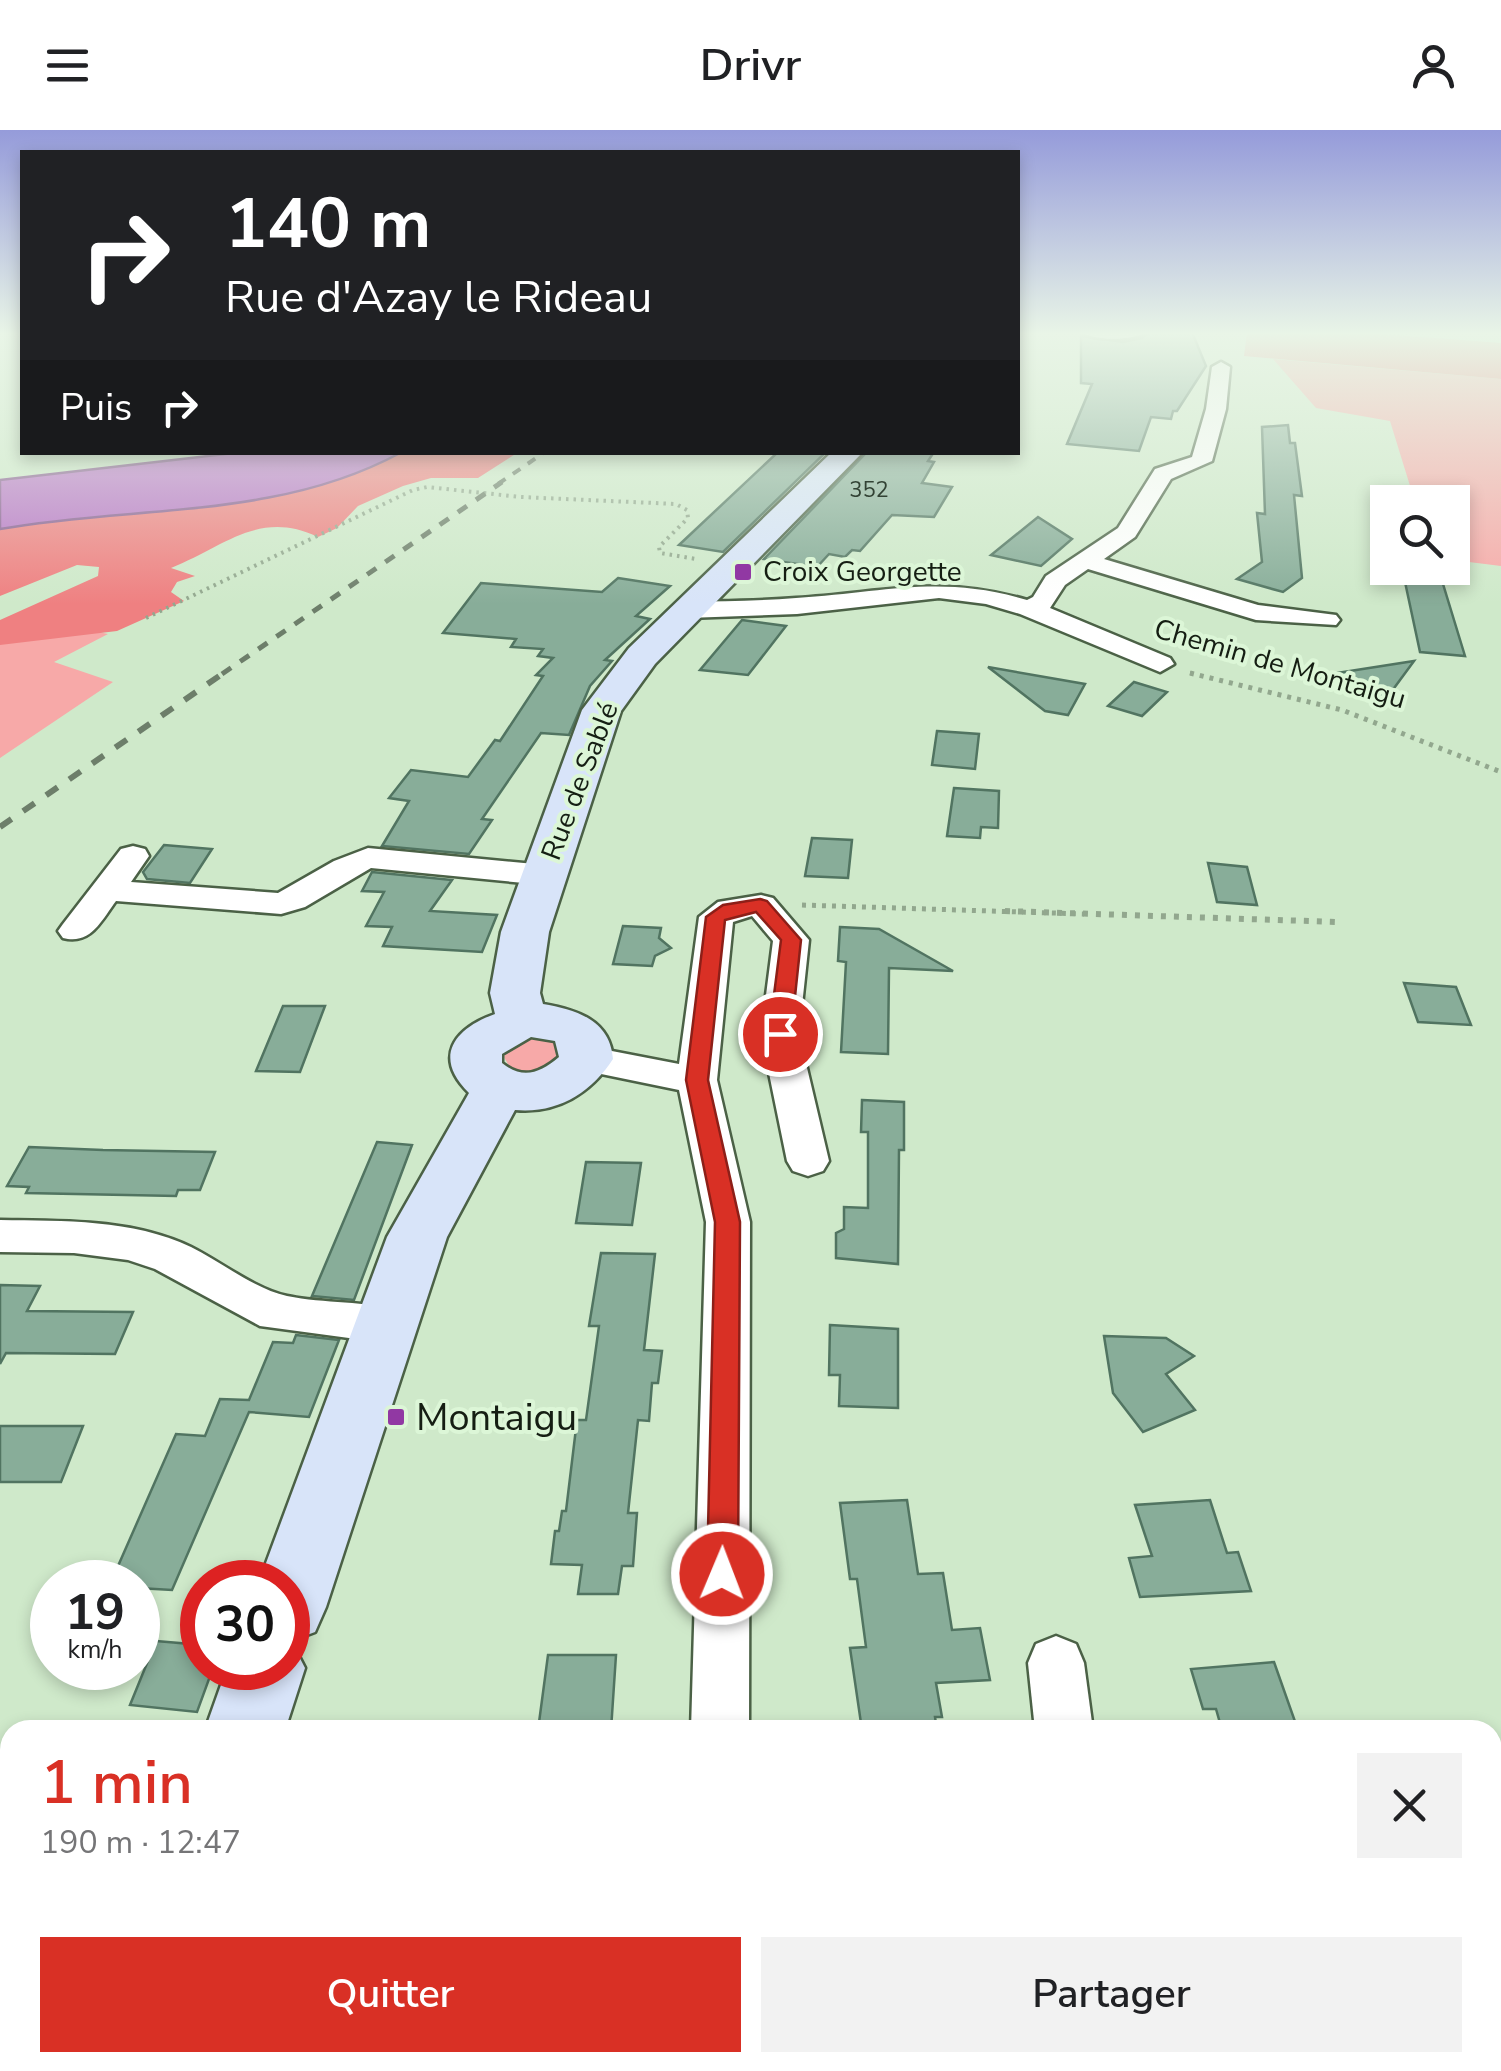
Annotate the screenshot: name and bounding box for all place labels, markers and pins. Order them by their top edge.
place label: Croix Georgette [763,553,962,591]
marker: Croix Georgette [732,561,754,583]
pin [738,992,823,1077]
place label: Montaigu [416,1392,577,1443]
marker: Montaigu [385,1406,407,1428]

